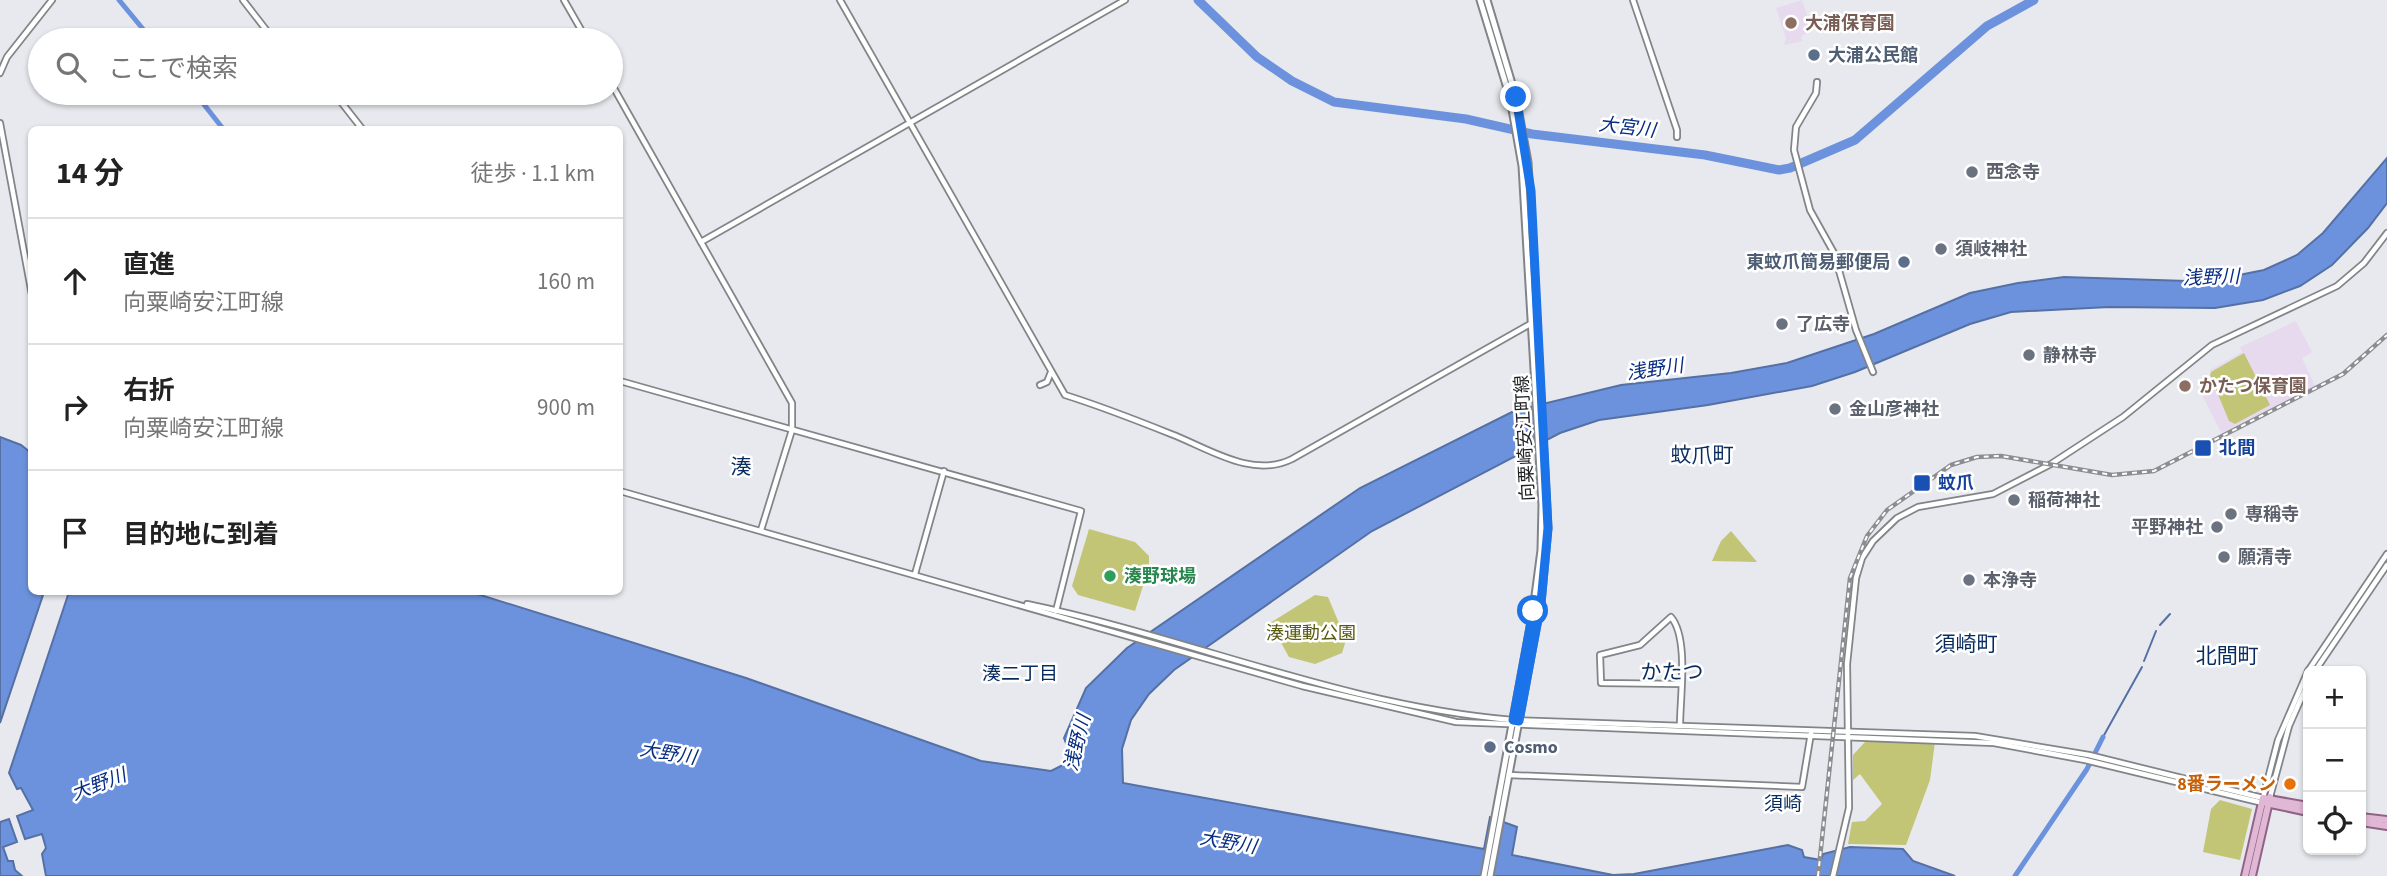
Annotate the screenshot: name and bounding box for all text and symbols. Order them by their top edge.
place label: 大浦保育園 [1805,11,1895,36]
marker: 大浦保育園 [1783,15,1799,31]
search box [28,28,623,105]
place label: 大浦公民館 [1828,43,1918,68]
marker: 大浦公民館 [1806,47,1822,63]
icon: search [52,48,90,86]
text: ここで検索 [108,50,238,87]
route end [1500,81,1531,112]
water label: 大宮川 [1597,111,1659,145]
text: 14 分 [56,152,124,195]
text: 徒歩 · 1.1 km [470,157,595,190]
place label: 西念寺 [1986,160,2040,185]
marker: 西念寺 [1964,164,1980,180]
place label: 須岐神社 [1955,237,2027,262]
marker: 須岐神社 [1933,241,1949,257]
text: 直進 [123,246,175,283]
place label: 東蚊爪簡易郵便局 [1746,250,1890,275]
marker: 東蚊爪簡易郵便局 [1896,254,1912,270]
icon: ahead [56,262,94,300]
water label: 浅野川 [2182,263,2242,292]
text: 160 m [537,265,595,298]
text: 向粟崎安江町線 [123,286,284,319]
place label: 了広寺 [1796,312,1850,337]
marker: 了広寺 [1774,316,1790,332]
place label: 静林寺 [2043,343,2097,368]
marker: 静林寺 [2021,347,2037,363]
water label: 浅野川 [1625,352,1687,387]
text: 右折 [123,372,175,409]
street label: 向粟崎安江町線 [1509,374,1541,502]
place label: かたつ保育園 [2199,374,2307,399]
marker: かたつ保育園 [2177,378,2193,394]
icon: right [56,388,94,426]
text: 900 m [537,391,595,424]
place label: 金山彦神社 [1849,397,1939,422]
marker: 金山彦神社 [1827,401,1843,417]
text: 向粟崎安江町線 [123,412,284,445]
place label: 北間 [2219,436,2255,461]
marker: 北間 [2193,438,2213,458]
district label: 蚊爪町 [1671,440,1734,470]
district label: 湊 [731,452,752,482]
place label: 蚊爪 [1938,471,1974,496]
marker: 蚊爪 [1912,473,1932,493]
place label: 稲荷神社 [2028,488,2100,513]
marker: 稲荷神社 [2006,492,2022,508]
place label: 専稱寺 [2245,502,2299,527]
marker: 専稱寺 [2223,506,2239,522]
icon: arrive [56,514,94,552]
place label: 平野神社 [2131,515,2203,540]
text: 目的地に到着 [123,516,279,553]
marker: 平野神社 [2209,519,2225,535]
place label: 願清寺 [2238,545,2292,570]
marker: 願清寺 [2216,549,2232,565]
place label: 湊野球場 [1124,564,1196,589]
marker: 湊野球場 [1102,568,1118,584]
place label: 本浄寺 [1983,568,2037,593]
marker: 本浄寺 [1961,572,1977,588]
route start [1517,595,1548,626]
park label: 湊運動公園 [1266,621,1356,646]
district label: 須崎町 [1935,629,1998,659]
district label: 北間町 [2196,641,2259,671]
district label: かたつ [1641,657,1704,687]
district label: 湊二丁目 [982,661,1058,688]
map controls [2303,666,2366,855]
button: + [2303,666,2366,729]
water label: 浅野川 [1058,710,1098,774]
button: − [2303,729,2366,792]
place label: Cosmo [1504,735,1558,760]
water label: 大野川 [638,736,700,772]
marker: Cosmo [1482,739,1498,755]
water label: 大野川 [68,761,132,808]
place label: 8番ラーメン [2177,772,2276,797]
marker: 8番ラーメン [2282,776,2298,792]
district label: 須崎 [1764,791,1802,818]
button: locate [2303,792,2366,855]
water label: 大野川 [1198,825,1260,862]

